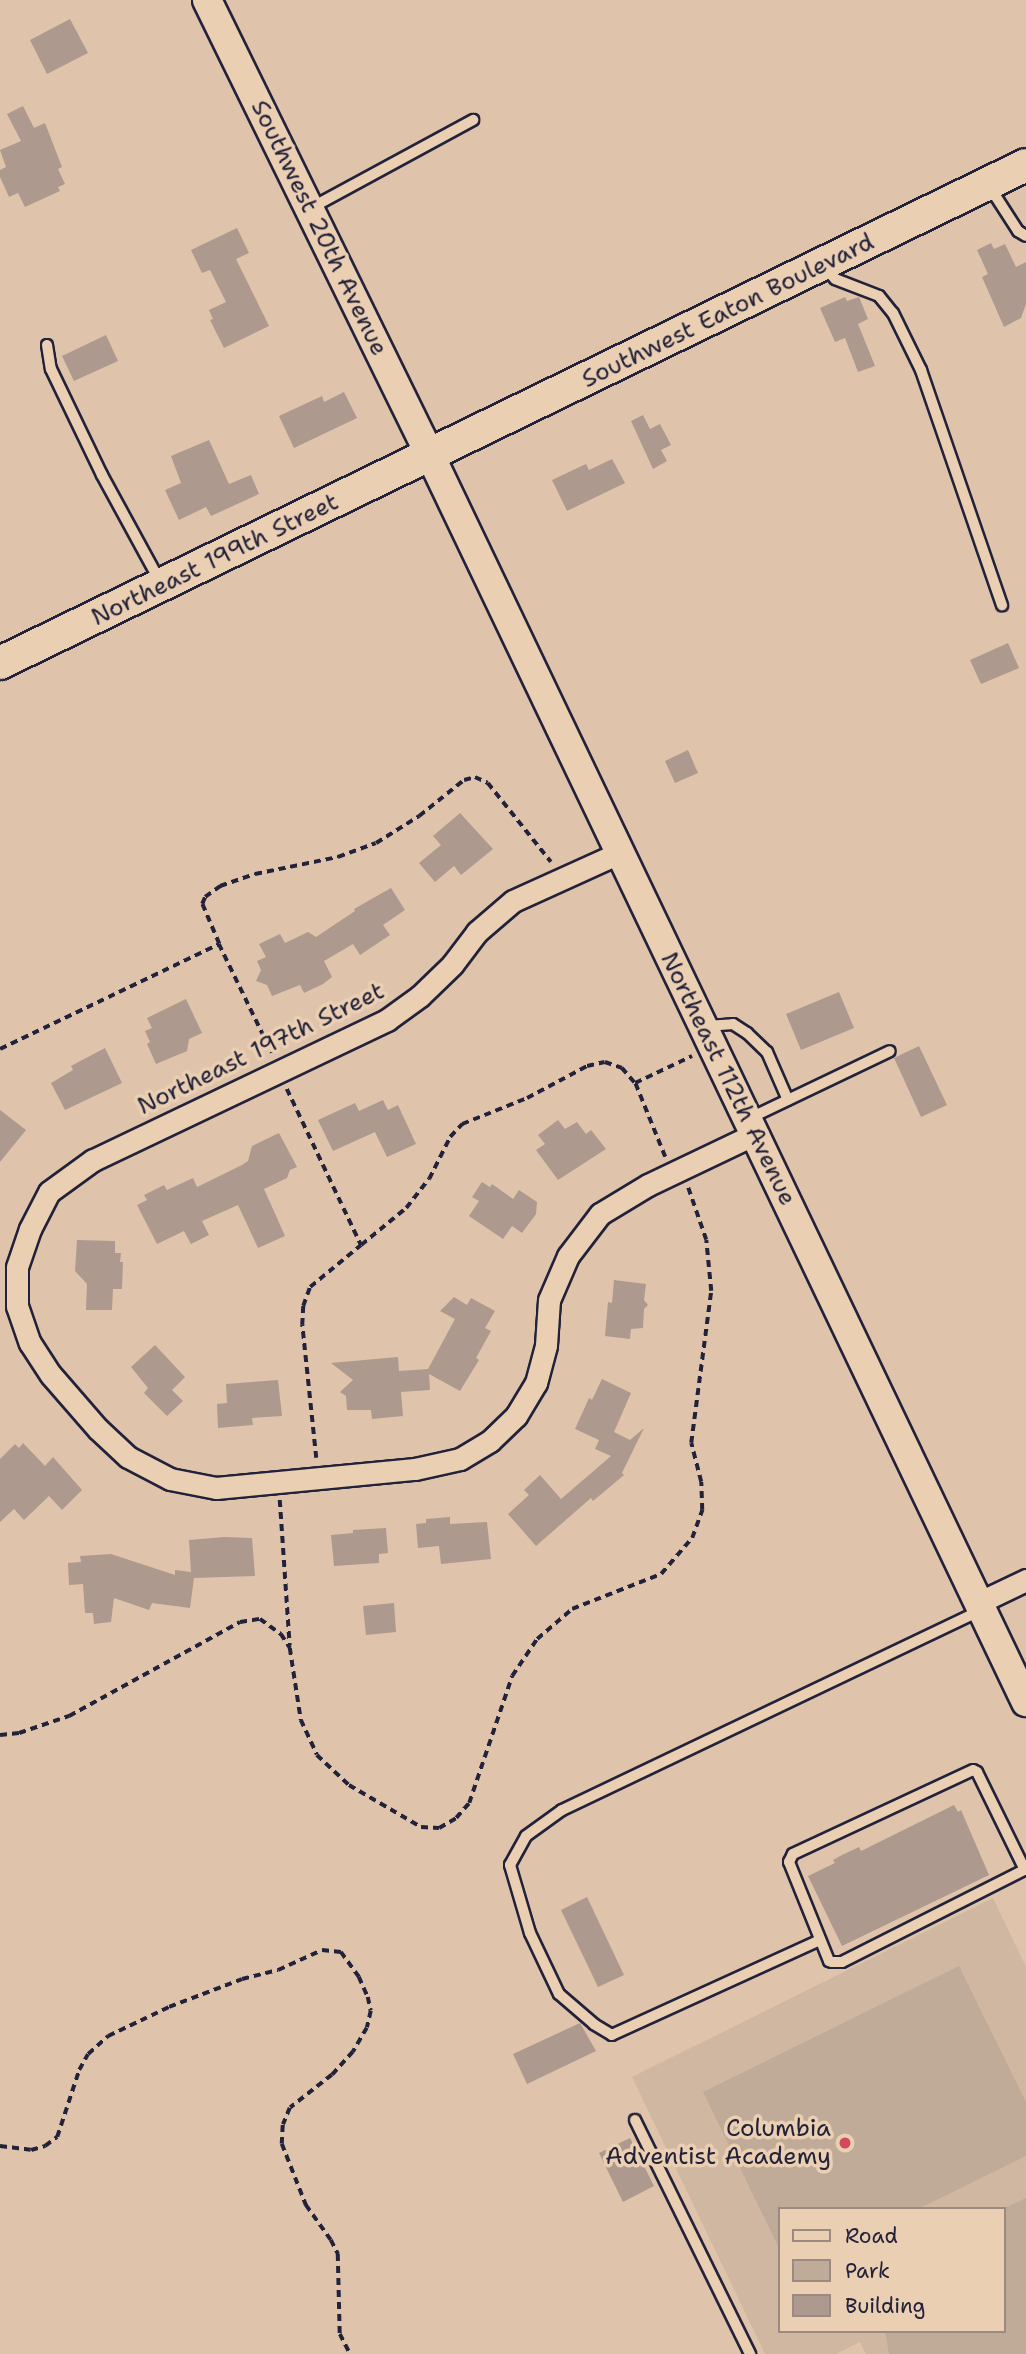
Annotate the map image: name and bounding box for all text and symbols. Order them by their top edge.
street label: Southwest 20th Avenue [245,96,393,360]
street label: Southwest Eaton Boulevard [577,228,879,394]
street label: Northeast 199th Street [87,488,343,632]
street label: Northeast 112th Avenue [654,948,802,1210]
street label: Northeast 197th Street [133,977,389,1121]
place label: Columbia Adventist Academy [605,2115,831,2171]
marker: Columbia Adventist Academy [837,2135,853,2151]
legend [778,2207,1005,2333]
text: Road [845,2222,898,2250]
text: Park [845,2257,890,2285]
text: Building [845,2292,925,2320]

